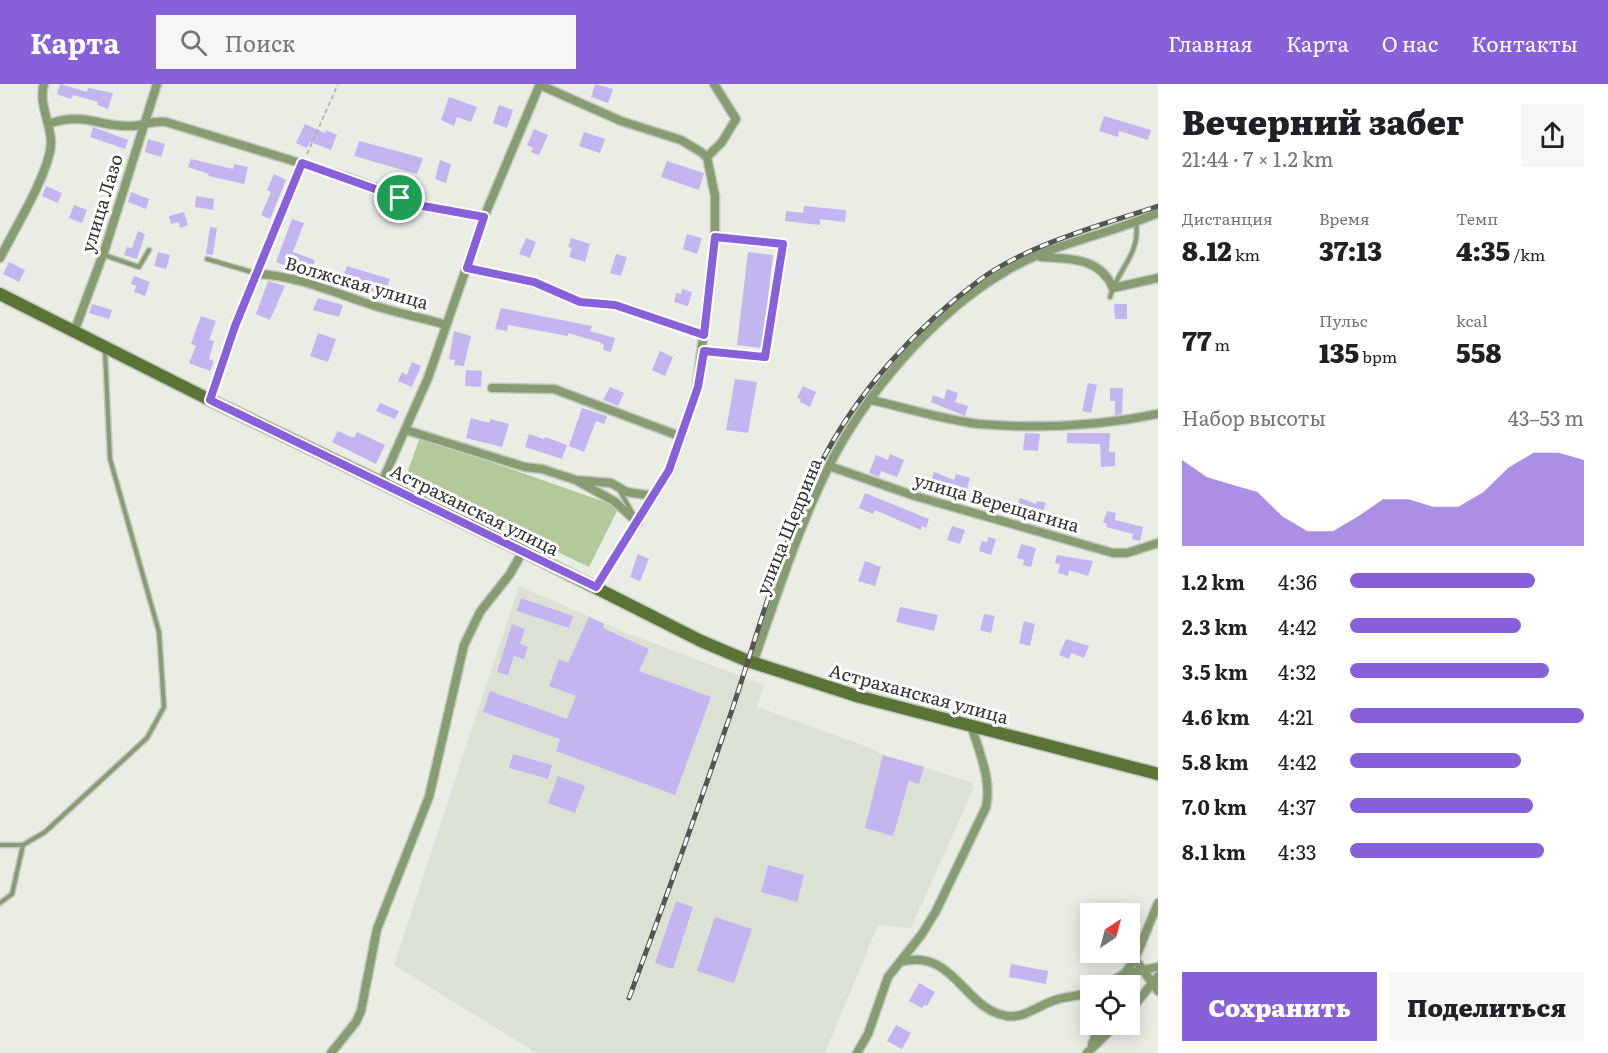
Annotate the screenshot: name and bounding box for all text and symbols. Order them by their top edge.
search box [156,15,576,69]
text: Карта [30,21,120,63]
icon: search [177,26,210,59]
text: Поиск [225,26,295,59]
text: Главная [1168,27,1253,58]
text: Карта [1286,27,1349,58]
text: О нас [1382,27,1438,58]
text: Контакты [1471,27,1578,58]
text: Вечерний забег [1182,96,1464,145]
button: share [1521,104,1584,167]
text: 21:44 · 7 × 1.2 km [1182,143,1333,173]
street label: улица Лазо [73,150,129,256]
pin [374,172,425,223]
icon: arrive [383,181,416,214]
text: Дистанция [1182,206,1273,230]
text: Время [1319,206,1370,230]
text: Темп [1456,206,1498,230]
text: 8.12 [1182,230,1232,269]
text: 37:13 [1319,230,1382,269]
text: 4:35 [1456,230,1510,269]
text: km [1232,242,1260,266]
text: /km [1510,242,1545,266]
street label: Волжская улица [282,249,432,315]
text: Пульс [1319,308,1368,332]
text: kcal [1456,308,1488,332]
text: 77 [1182,320,1211,359]
text: m [1211,332,1230,356]
text: 135 [1319,332,1359,371]
text: 558 [1456,332,1501,371]
text: bpm [1359,344,1397,368]
text: Набор высоты [1182,402,1326,432]
text: 43–53 m [1508,402,1584,432]
street label: улица Щедрина [748,453,828,598]
street label: Астраханская улица [386,456,564,562]
street label: улица Верещагина [911,465,1083,539]
text: 1.2 km [1182,566,1245,596]
text: 4:36 [1278,566,1317,596]
text: 2.3 km [1182,611,1248,641]
text: 4:42 [1278,611,1316,641]
street label: Астраханская улица [826,656,1012,730]
text: 3.5 km [1182,656,1248,686]
text: 4:32 [1278,656,1316,686]
text: 4.6 km [1182,701,1250,731]
text: 4:21 [1278,701,1314,731]
text: 5.8 km [1182,746,1249,776]
text: 4:42 [1278,746,1316,776]
text: 7.0 km [1182,791,1247,821]
text: 4:37 [1278,791,1316,821]
text: 8.1 km [1182,836,1246,866]
text: 4:33 [1278,836,1317,866]
north arrow [1080,903,1140,963]
map controls [1080,903,1140,1035]
button: Сохранить [1182,972,1377,1041]
button: Поделиться [1389,972,1584,1041]
button: locate [1080,975,1140,1035]

